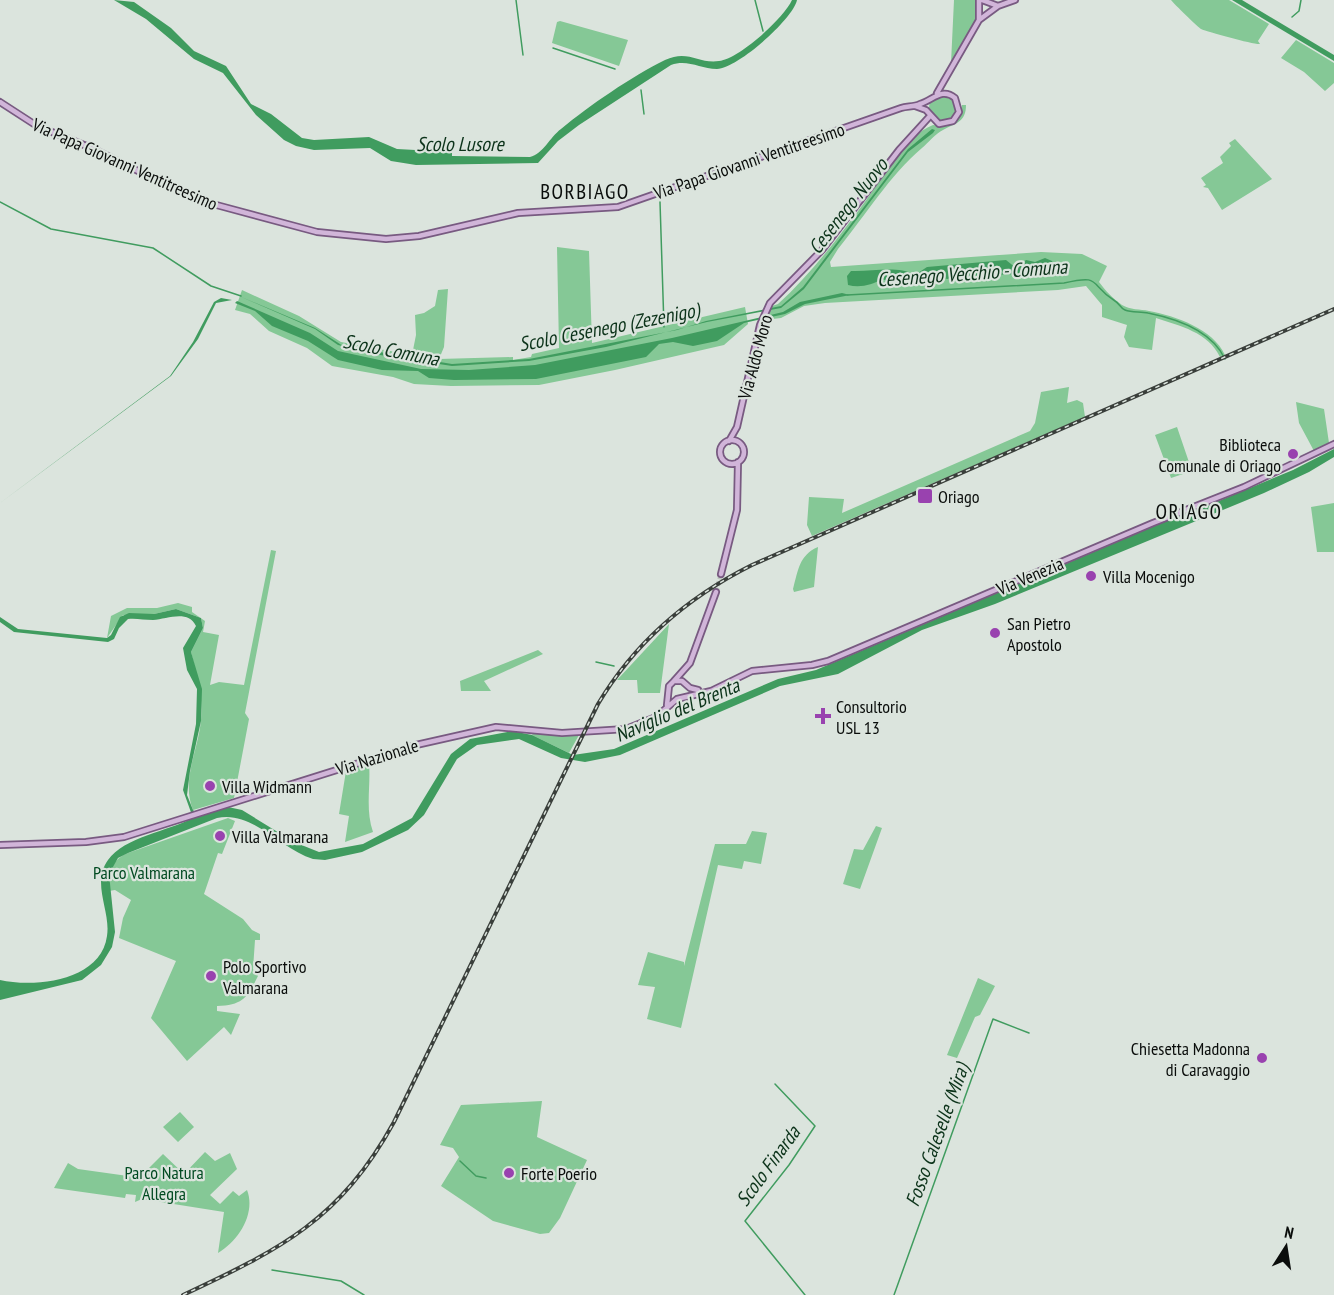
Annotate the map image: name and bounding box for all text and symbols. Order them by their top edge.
street label: Via Papa Giovanni Ventitreesimo [28,112,221,215]
street label: Via Papa Giovanni Ventitreesimo [650,117,848,205]
water label: Scolo Lusore [416,131,505,157]
water label: Cesenego Nuovo [802,152,894,259]
district label: BORBIAGO [540,178,630,205]
water label: Cesenego Vecchio - Comuna [876,253,1069,293]
water label: Scolo Cesenego (Zezenigo) [517,296,704,357]
street label: Via Aldo Moro [732,312,777,403]
water label: Scolo Comuna [341,328,442,372]
place label: Biblioteca Comunale di Oriago [1158,433,1281,477]
marker: Biblioteca Comunale di Oriago [1286,447,1300,461]
place label: Oriago [938,485,980,508]
marker: Oriago [916,487,934,505]
district label: ORIAGO [1156,498,1222,525]
street label: Via Venezia [992,552,1067,601]
place label: Villa Mocenigo [1102,565,1195,588]
marker: Villa Mocenigo [1084,569,1098,583]
place label: San Pietro Apostolo [1007,612,1071,656]
marker: San Pietro Apostolo [988,626,1002,640]
water label: Naviglio del Brenta [611,672,744,748]
place label: Consultorio USL 13 [836,695,907,739]
marker: Consultorio USL 13 [814,707,832,725]
street label: Via Nazionale [332,734,421,781]
place label: Villa Widmann [221,775,312,798]
marker: Villa Widmann [203,779,217,793]
place label: Villa Valmarana [231,825,328,848]
marker: Villa Valmarana [213,829,227,843]
park label: Parco Valmarana [93,861,195,884]
place label: Polo Sportivo Valmarana [222,955,307,999]
marker: Polo Sportivo Valmarana [204,969,218,983]
place label: Chiesetta Madonna di Caravaggio [1131,1037,1250,1081]
marker: Chiesetta Madonna di Caravaggio [1255,1051,1269,1065]
water label: Fosso Caleselle (Mira) [899,1058,976,1210]
water label: Scolo Finarda [730,1120,806,1211]
park label: Parco Natura Allegra [124,1161,204,1205]
place label: Forte Poerio [521,1162,597,1185]
marker: Forte Poerio [502,1166,516,1180]
north arrow [1256,1217,1316,1277]
text: N [1283,1222,1295,1243]

